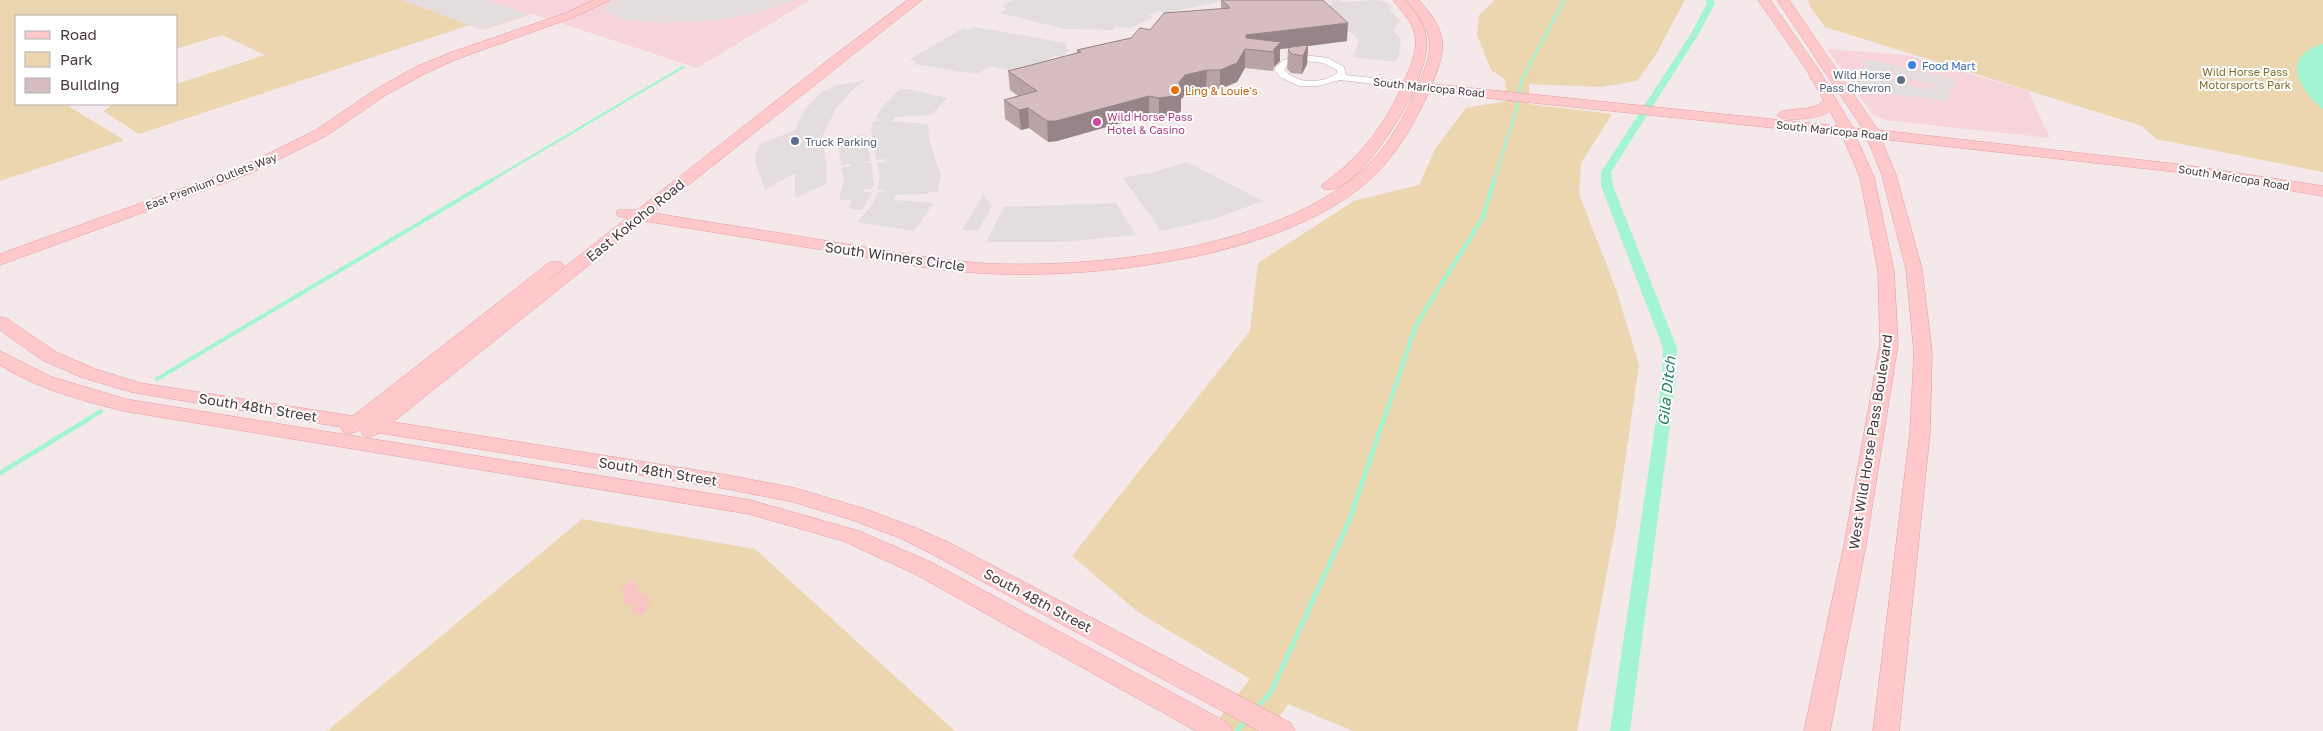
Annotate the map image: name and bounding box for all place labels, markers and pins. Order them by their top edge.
marker: Food Mart [1906,59,1918,71]
place label: Food Mart [1922,59,1976,72]
place label: Wild Horse Pass Chevron [1819,68,1891,94]
marker: Wild Horse Pass Chevron [1895,74,1907,86]
marker: Ling & Louie's [1169,84,1181,96]
place label: Ling & Louie's [1185,84,1258,97]
place label: Wild Horse Pass Hotel & Casino [1107,110,1193,136]
marker: Wild Horse Pass Hotel & Casino [1091,116,1103,128]
marker: Truck Parking [789,135,801,147]
place label: Truck Parking [805,135,877,148]

